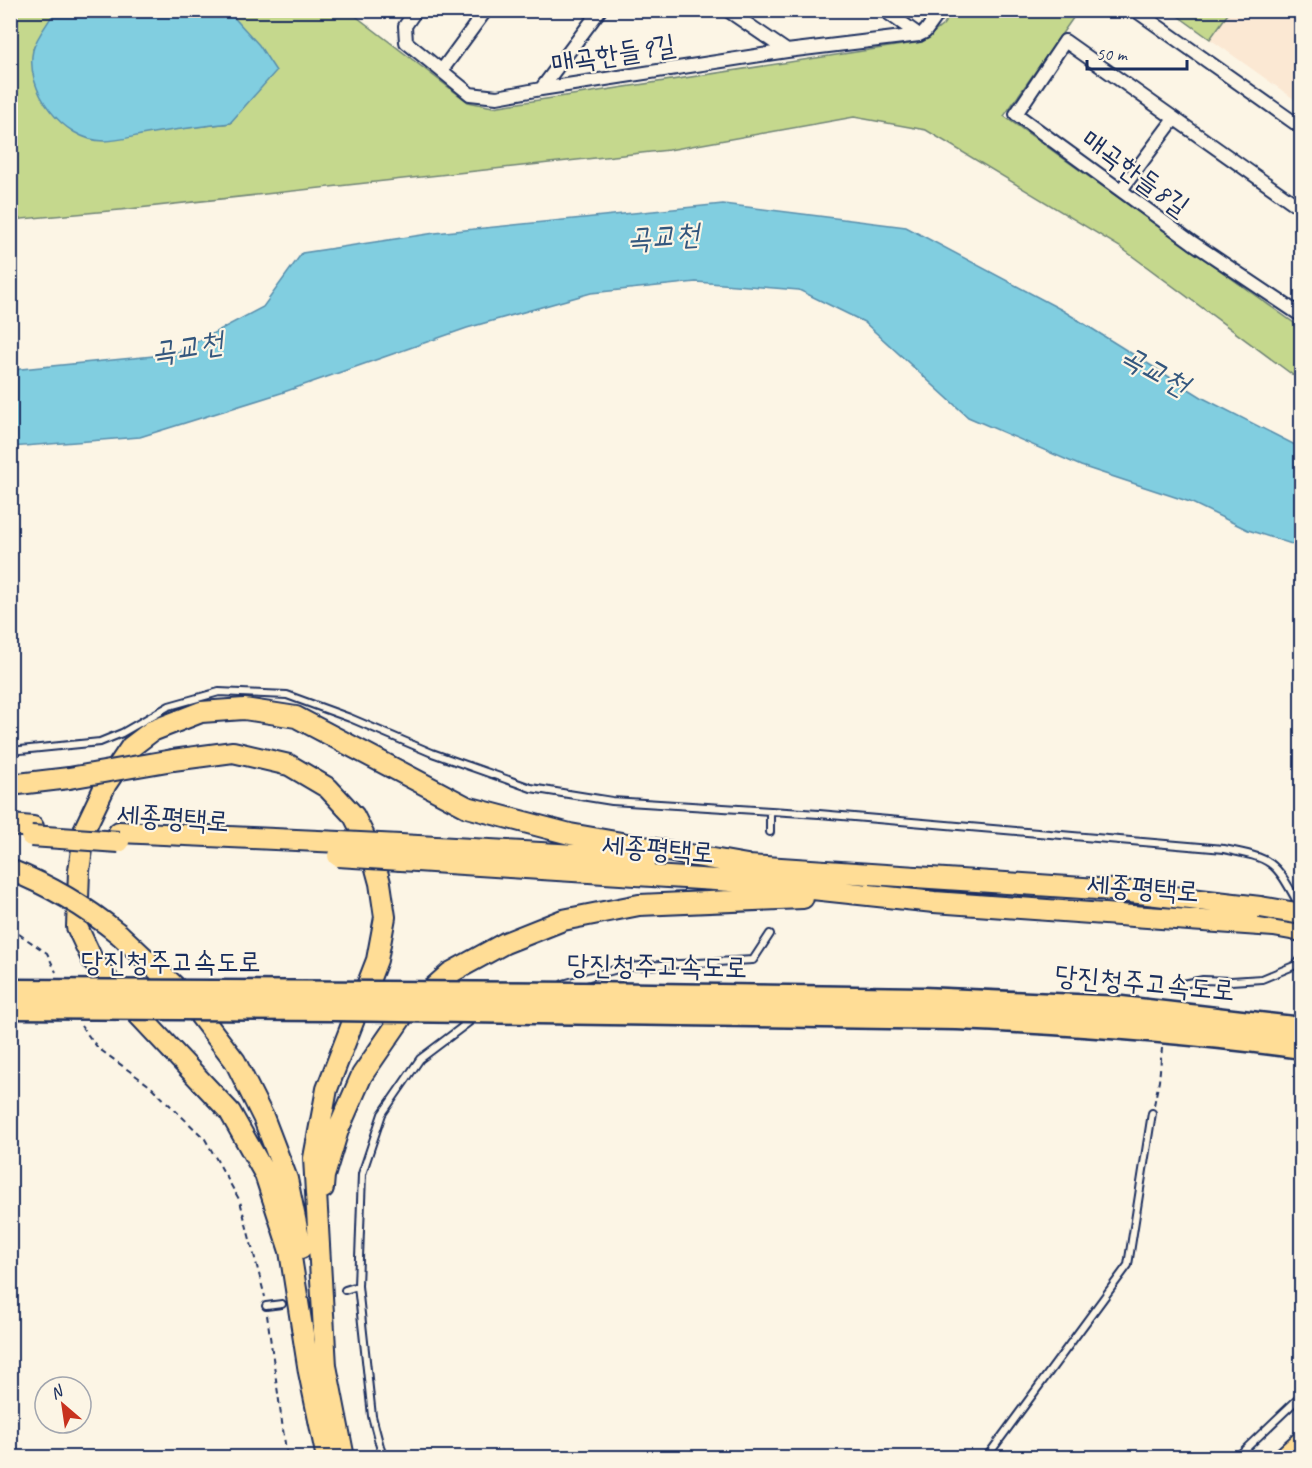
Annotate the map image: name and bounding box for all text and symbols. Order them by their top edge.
street label: 매곡한들9길 [548,26,678,81]
scale bar [1087,33,1188,71]
text: 50 m [1096,43,1129,65]
street label: 매곡한들8길 [1075,121,1197,223]
water label: 곡교천 [626,214,703,257]
water label: 곡교천 [148,322,229,371]
water label: 곡교천 [1114,336,1198,406]
street label: 세종평택로 [116,796,230,839]
street label: 세종평택로 [601,827,715,870]
street label: 세종평택로 [1086,866,1200,909]
street label: 당진청주고속도로 [81,944,261,979]
street label: 당진청주고속도로 [567,946,747,985]
street label: 당진청주고속도로 [1054,957,1236,1008]
north arrow [33,1375,93,1435]
text: N [47,1380,68,1404]

